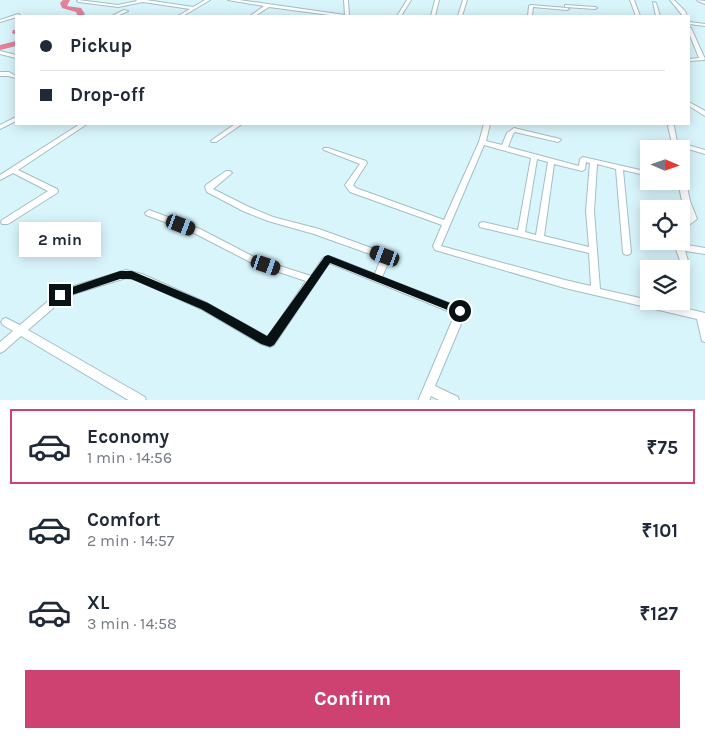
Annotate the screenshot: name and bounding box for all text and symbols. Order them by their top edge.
text: Pickup [70,35,132,57]
text: Drop-off [70,84,145,106]
north arrow [640,140,690,190]
map controls [640,140,690,310]
button: locate [640,200,690,250]
car [164,213,197,237]
callout: 2 min [19,222,101,258]
text: 2 min [38,230,82,249]
car [368,244,401,268]
car [249,253,282,277]
button: layers [640,260,690,310]
route end [49,284,71,306]
route start [449,300,471,322]
icon: car [27,424,72,469]
text: Economy [87,426,169,448]
text: ₹75 [647,437,678,459]
text: 1 min · 14:56 [87,448,172,467]
icon: car [27,507,72,552]
text: Comfort [87,509,161,531]
text: ₹101 [642,520,678,542]
text: 2 min · 14:57 [87,531,174,550]
icon: car [27,590,72,635]
text: XL [87,592,109,614]
text: ₹127 [639,603,678,625]
text: 3 min · 14:58 [87,614,177,633]
button: Confirm [25,670,680,728]

